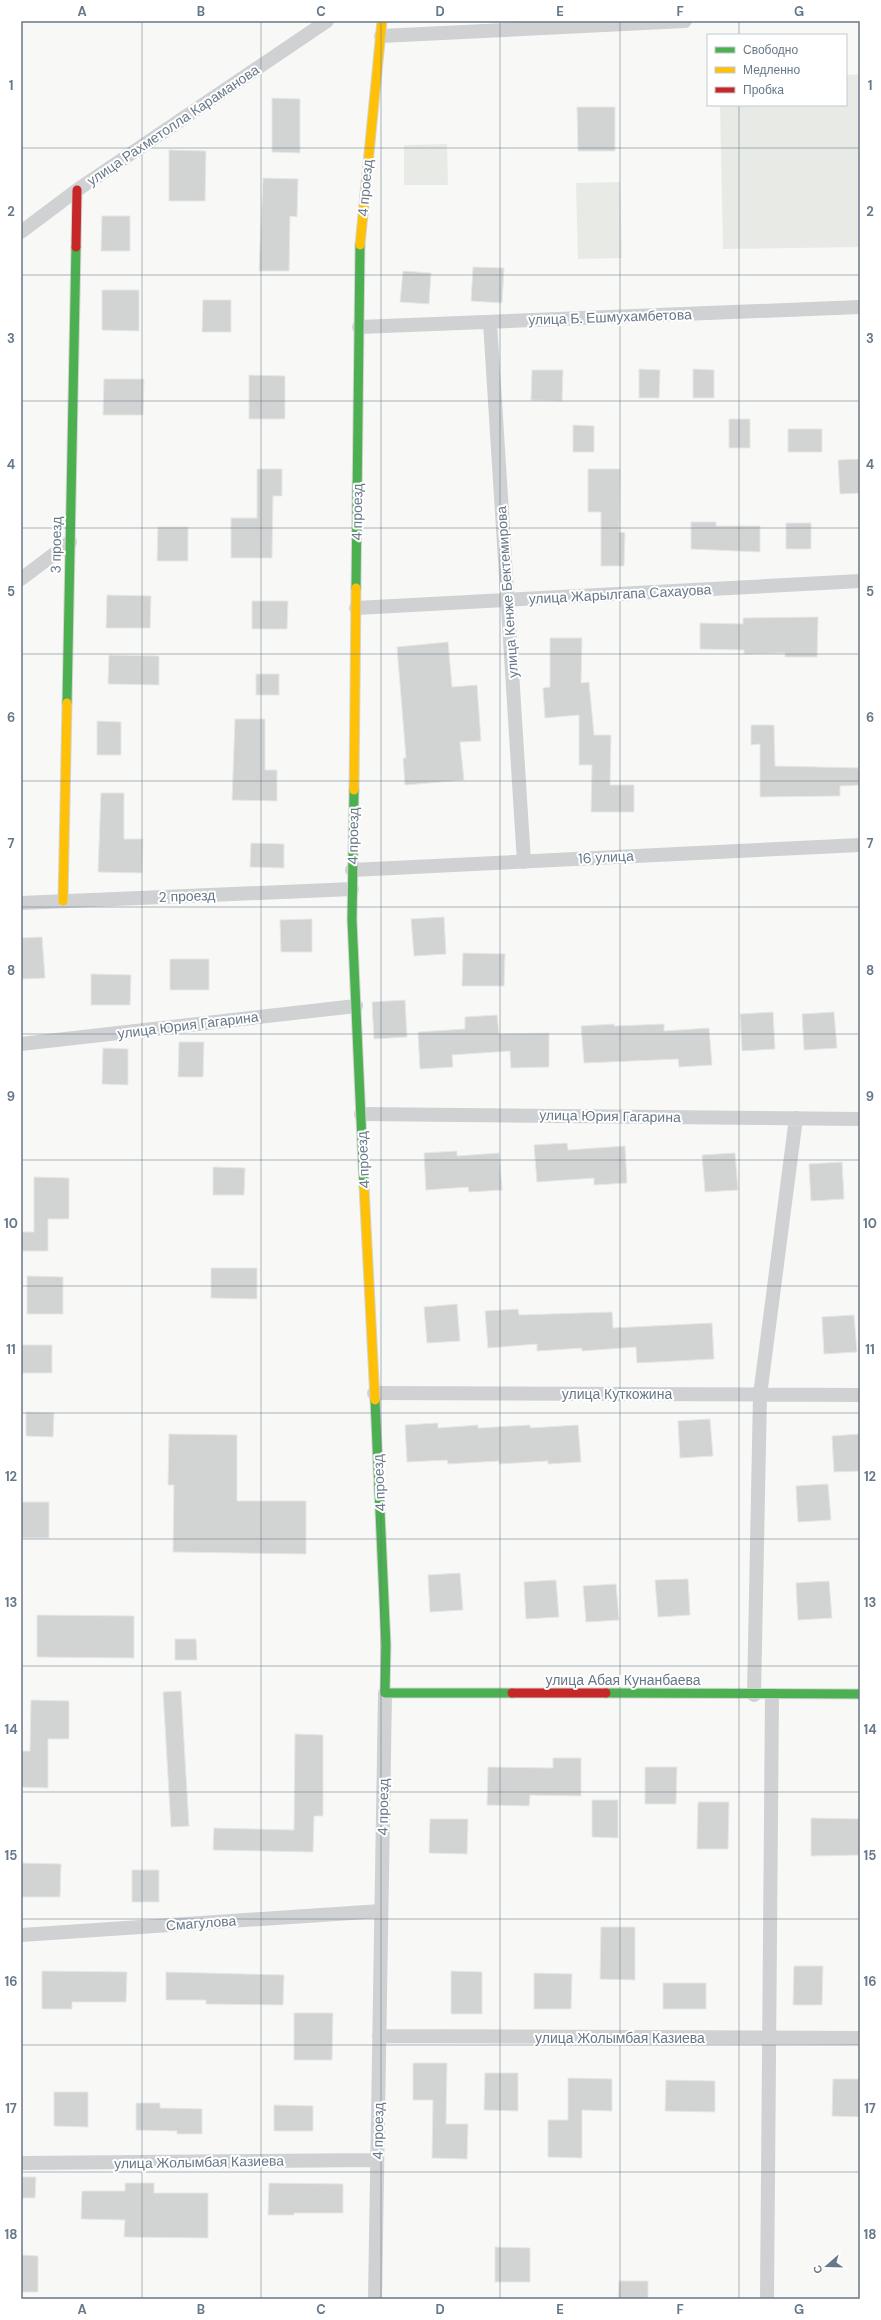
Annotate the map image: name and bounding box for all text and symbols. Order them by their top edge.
text: A [77,3,87,20]
text: B [197,3,205,20]
text: C [316,3,326,20]
text: D [435,3,445,20]
text: E [556,3,564,20]
text: F [676,3,684,20]
text: G [794,3,804,20]
legend [707,34,847,106]
text: Свободно [743,42,798,58]
street label: улица Рахметолла Караманова [83,60,263,189]
text: Медленно [743,62,800,78]
text: 1 [9,77,13,94]
text: 1 [868,77,872,94]
text: Пробка [743,82,784,98]
street label: 4 проезд [354,159,376,217]
text: 2 [7,203,15,220]
text: 2 [866,203,874,220]
street label: улица Б. Ешмухамбетова [528,305,692,329]
text: 3 [7,330,15,347]
text: 3 [866,330,874,347]
text: 4 [7,456,15,473]
text: 4 [866,456,874,473]
street label: 4 проезд [348,483,366,541]
street label: улица Кенже Бектемирова [492,505,522,678]
street label: 3 проезд [47,516,65,574]
street label: улица Жарылгапа Сахауова [528,580,712,608]
text: 5 [7,583,15,600]
text: 5 [866,583,874,600]
text: 6 [7,709,15,726]
text: 6 [866,709,874,726]
street label: 4 проезд [344,807,362,865]
text: 7 [8,835,15,852]
text: 7 [867,835,874,852]
street label: 16 улица [578,847,634,867]
street label: 2 проезд [158,886,216,906]
text: 8 [7,962,15,979]
text: 8 [866,962,874,979]
street label: улица Юрия Гагарина [117,1007,260,1043]
text: 9 [7,1088,15,1105]
text: 9 [866,1088,874,1105]
street label: улица Юрия Гагарина [539,1106,681,1126]
street label: 4 проезд [353,1131,373,1189]
text: 10 [4,1215,18,1232]
text: 10 [863,1215,877,1232]
text: 11 [6,1341,16,1358]
text: 11 [865,1341,875,1358]
street label: улица Куткожина [562,1385,672,1403]
street label: 4 проезд [369,1454,389,1512]
text: 12 [5,1468,17,1485]
text: 12 [864,1468,876,1485]
text: 13 [5,1594,17,1611]
text: 13 [864,1594,876,1611]
street label: улица Абая Кунанбаева [545,1671,701,1689]
text: 14 [4,1721,18,1738]
text: 14 [863,1721,877,1738]
street label: 4 проезд [374,1778,392,1836]
text: 15 [5,1847,17,1864]
text: 15 [864,1847,876,1864]
street label: Смагулова [165,1912,237,1934]
text: 16 [5,1973,17,1990]
text: 16 [864,1973,876,1990]
street label: улица Жолымбая Казиева [535,2029,705,2047]
text: 17 [5,2100,17,2117]
text: 17 [864,2100,876,2117]
street label: 4 проезд [369,2102,387,2160]
street label: улица Жолымбая Казиева [114,2152,284,2172]
text: 18 [5,2226,17,2243]
text: 18 [864,2226,876,2243]
north arrow [807,2246,847,2286]
text: С [810,2263,826,2276]
text: A [77,2301,87,2318]
text: B [197,2301,205,2318]
text: C [316,2301,326,2318]
text: D [435,2301,445,2318]
text: E [556,2301,564,2318]
text: F [676,2301,684,2318]
text: G [794,2301,804,2318]

